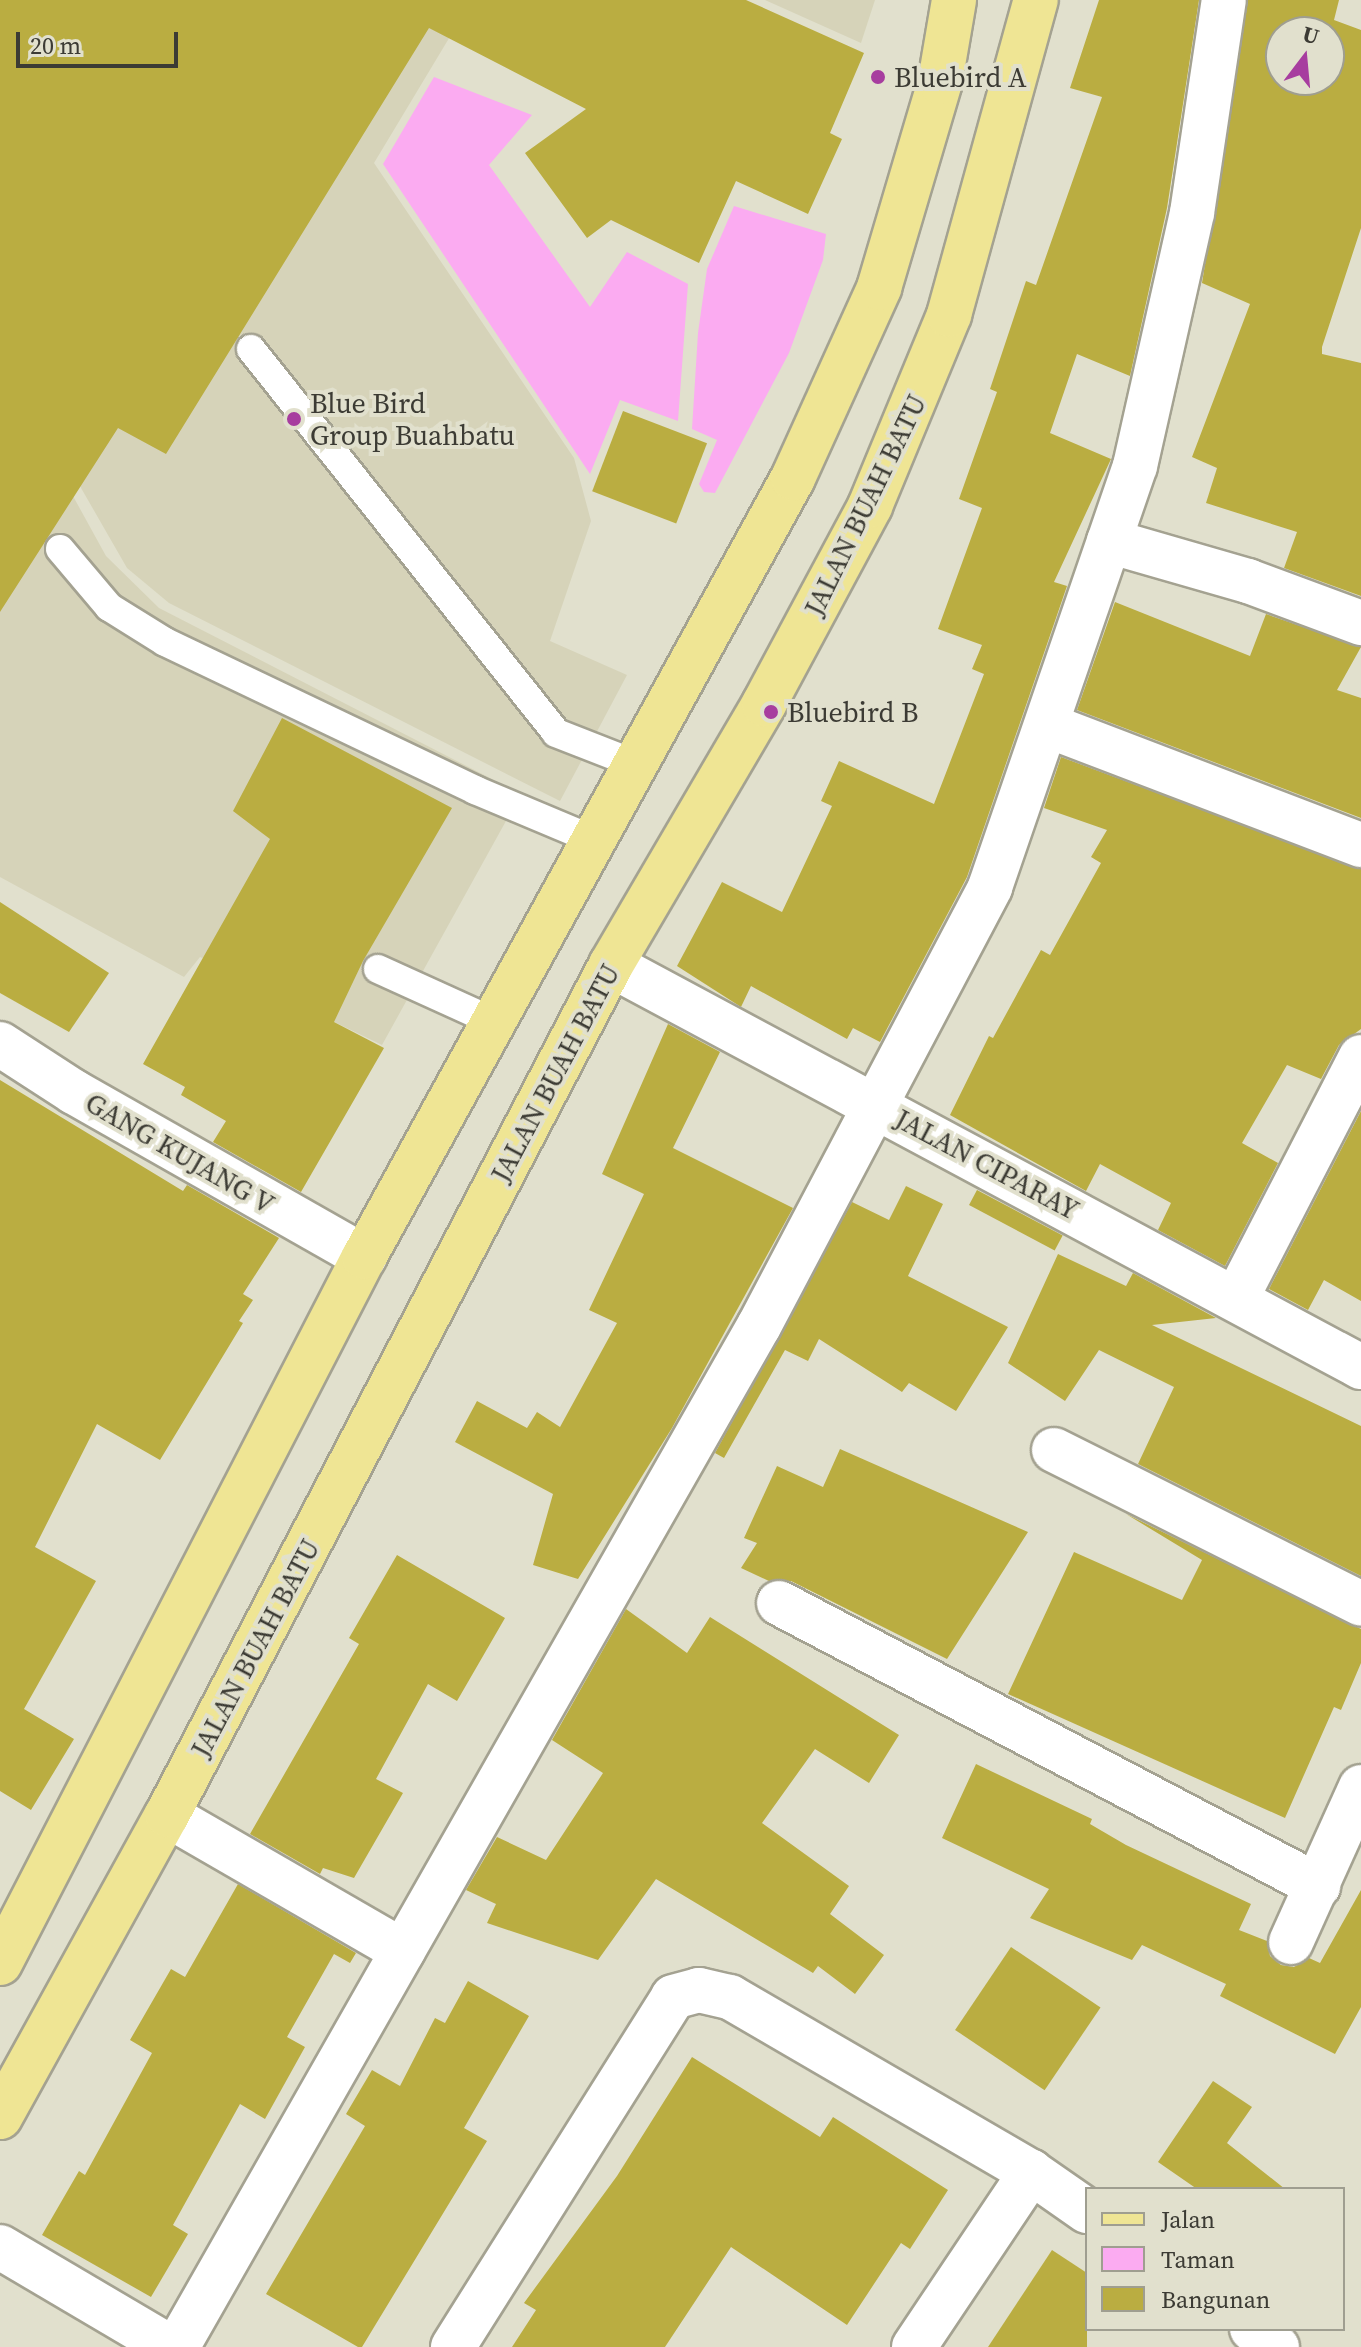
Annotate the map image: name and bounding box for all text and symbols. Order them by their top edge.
scale bar [20,16,182,66]
north arrow [1265,16,1345,96]
text: U [1299,18,1323,51]
text: 20 m [30,29,81,62]
place label: Bluebird A [894,60,1026,94]
marker: Bluebird A [869,68,887,86]
place label: Blue Bird Group Buahbatu [310,386,515,452]
street label: JALAN BUAH BATU [797,389,933,621]
marker: Blue Bird Group Buahbatu [285,410,303,428]
place label: Bluebird B [787,695,919,729]
marker: Bluebird B [762,703,780,721]
street label: JALAN BUAH BATU [483,958,627,1188]
street label: GANG KUJANG V [79,1085,281,1221]
street label: JALAN CIPARAY [889,1101,1085,1227]
street label: JALAN BUAH BATU [183,1533,327,1763]
legend [1085,2187,1345,2331]
text: Jalan [1161,2203,1215,2236]
text: Taman [1161,2243,1235,2276]
text: Bangunan [1161,2283,1270,2316]

